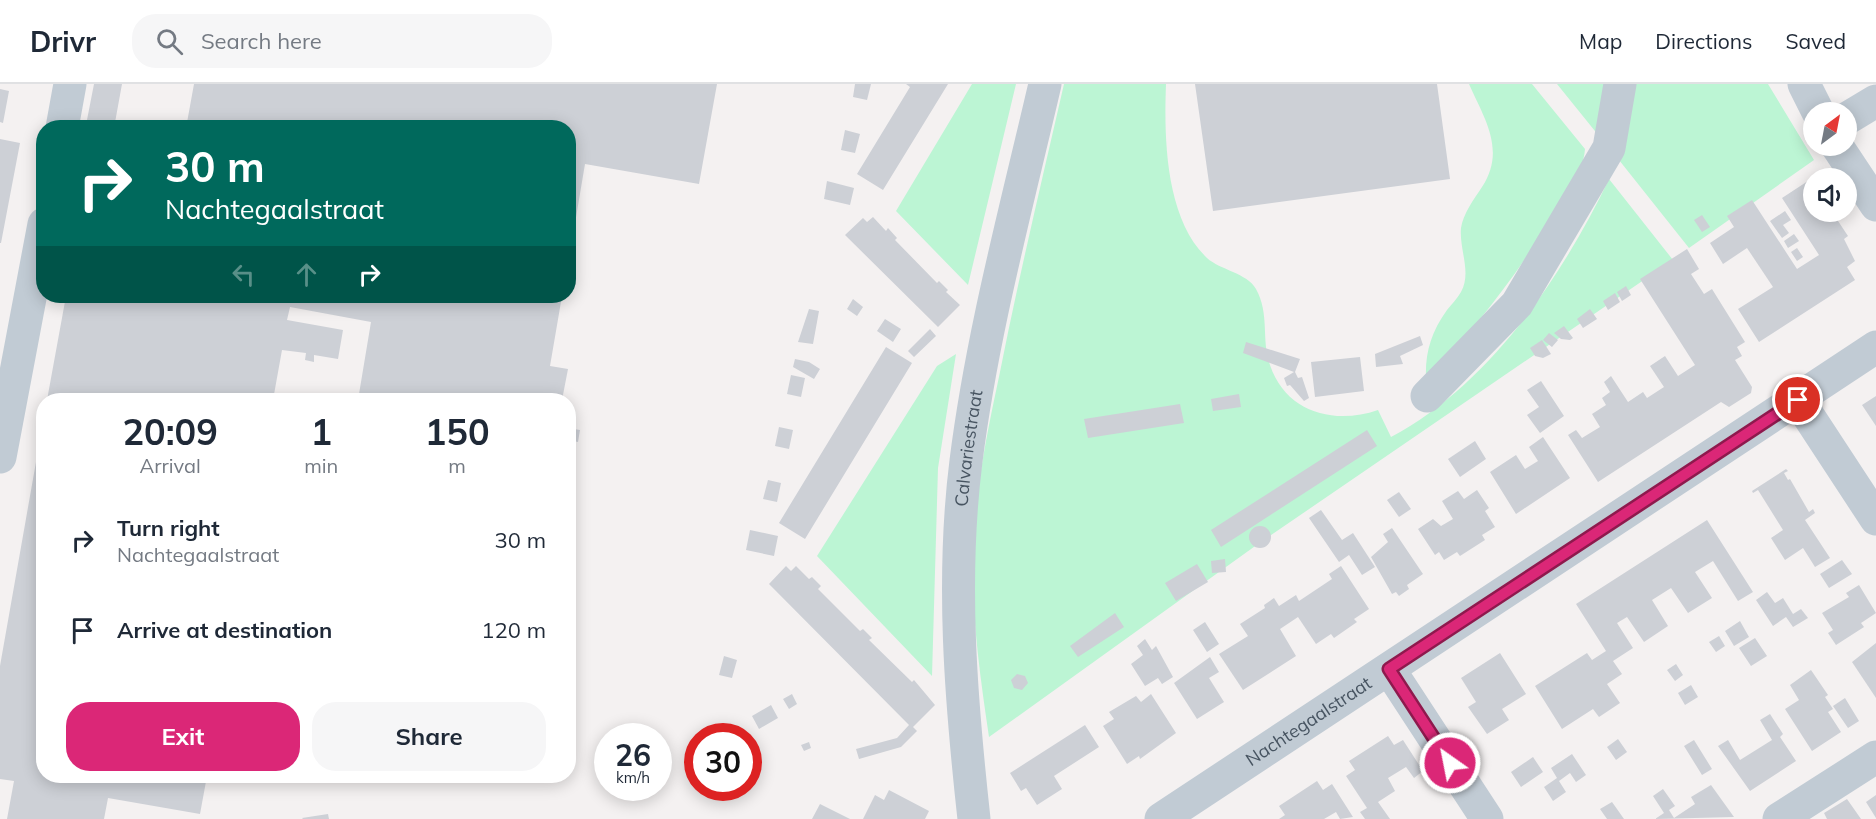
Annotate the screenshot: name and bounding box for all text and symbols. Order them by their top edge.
search box [132,14,552,68]
text: Drivr [30,24,96,59]
icon: search [153,25,186,58]
text: Search here [201,27,322,55]
text: Map [1579,28,1622,54]
text: Directions [1655,28,1752,54]
text: Saved [1785,28,1846,54]
north arrow [1803,102,1857,156]
map controls [1803,102,1857,222]
text: 30 m [165,140,265,193]
icon: right [66,144,144,222]
button: sound [1803,168,1857,222]
text: Nachtegaalstraat [165,192,384,226]
icon: left [227,258,260,291]
icon: ahead [290,258,323,291]
icon: right [353,258,386,291]
pin [1772,374,1823,425]
icon: arrive [1781,383,1814,416]
street label: Calvariestraat [949,388,988,507]
text: 20:09 [122,409,218,454]
text: 1 [310,409,332,454]
text: 150 [425,409,490,454]
text: Arrival [140,453,201,478]
text: min [304,453,338,478]
text: m [448,453,466,478]
text: Turn right [117,514,220,542]
icon: right [66,524,99,557]
text: 30 m [495,526,546,554]
text: Nachtegaalstraat [117,542,279,567]
icon: arrive [66,614,99,647]
text: Arrive at destination [117,616,332,644]
text: 120 m [481,616,546,644]
street label: Nachtegaalstraat [1241,671,1376,771]
button: Exit [66,702,300,771]
button: Share [312,702,546,771]
speed limit sign: 30 [684,723,762,801]
position arrow [1418,731,1482,795]
text: 26 [615,736,651,774]
text: km/h [616,768,650,787]

